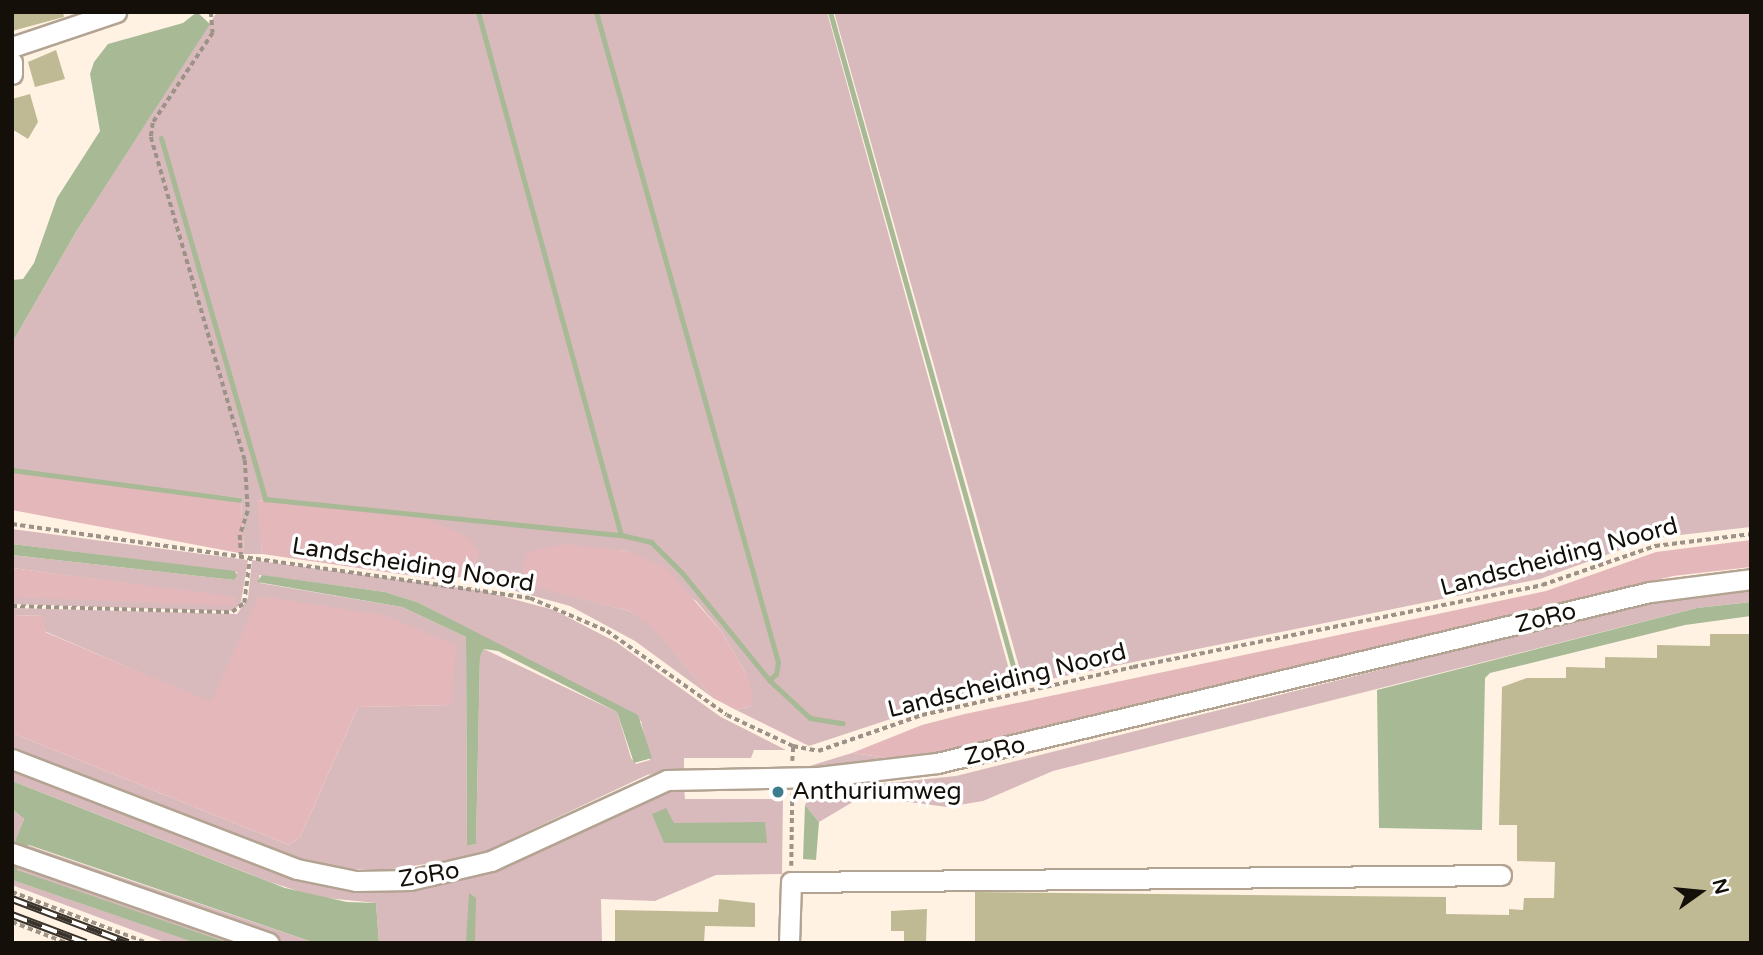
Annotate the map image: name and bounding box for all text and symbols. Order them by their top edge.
street label: Landscheiding Noord [1437,511,1681,603]
street label: Landscheiding Noord [290,532,536,598]
street label: ZoRo [1513,597,1579,639]
street label: Landscheiding Noord [885,637,1129,725]
street label: ZoRo [962,730,1028,772]
place label: Anthuriumweg [792,778,962,806]
marker: Anthuriumweg [770,784,786,800]
street label: ZoRo [397,856,461,894]
north arrow [1665,857,1735,927]
text: N [1708,876,1733,897]

